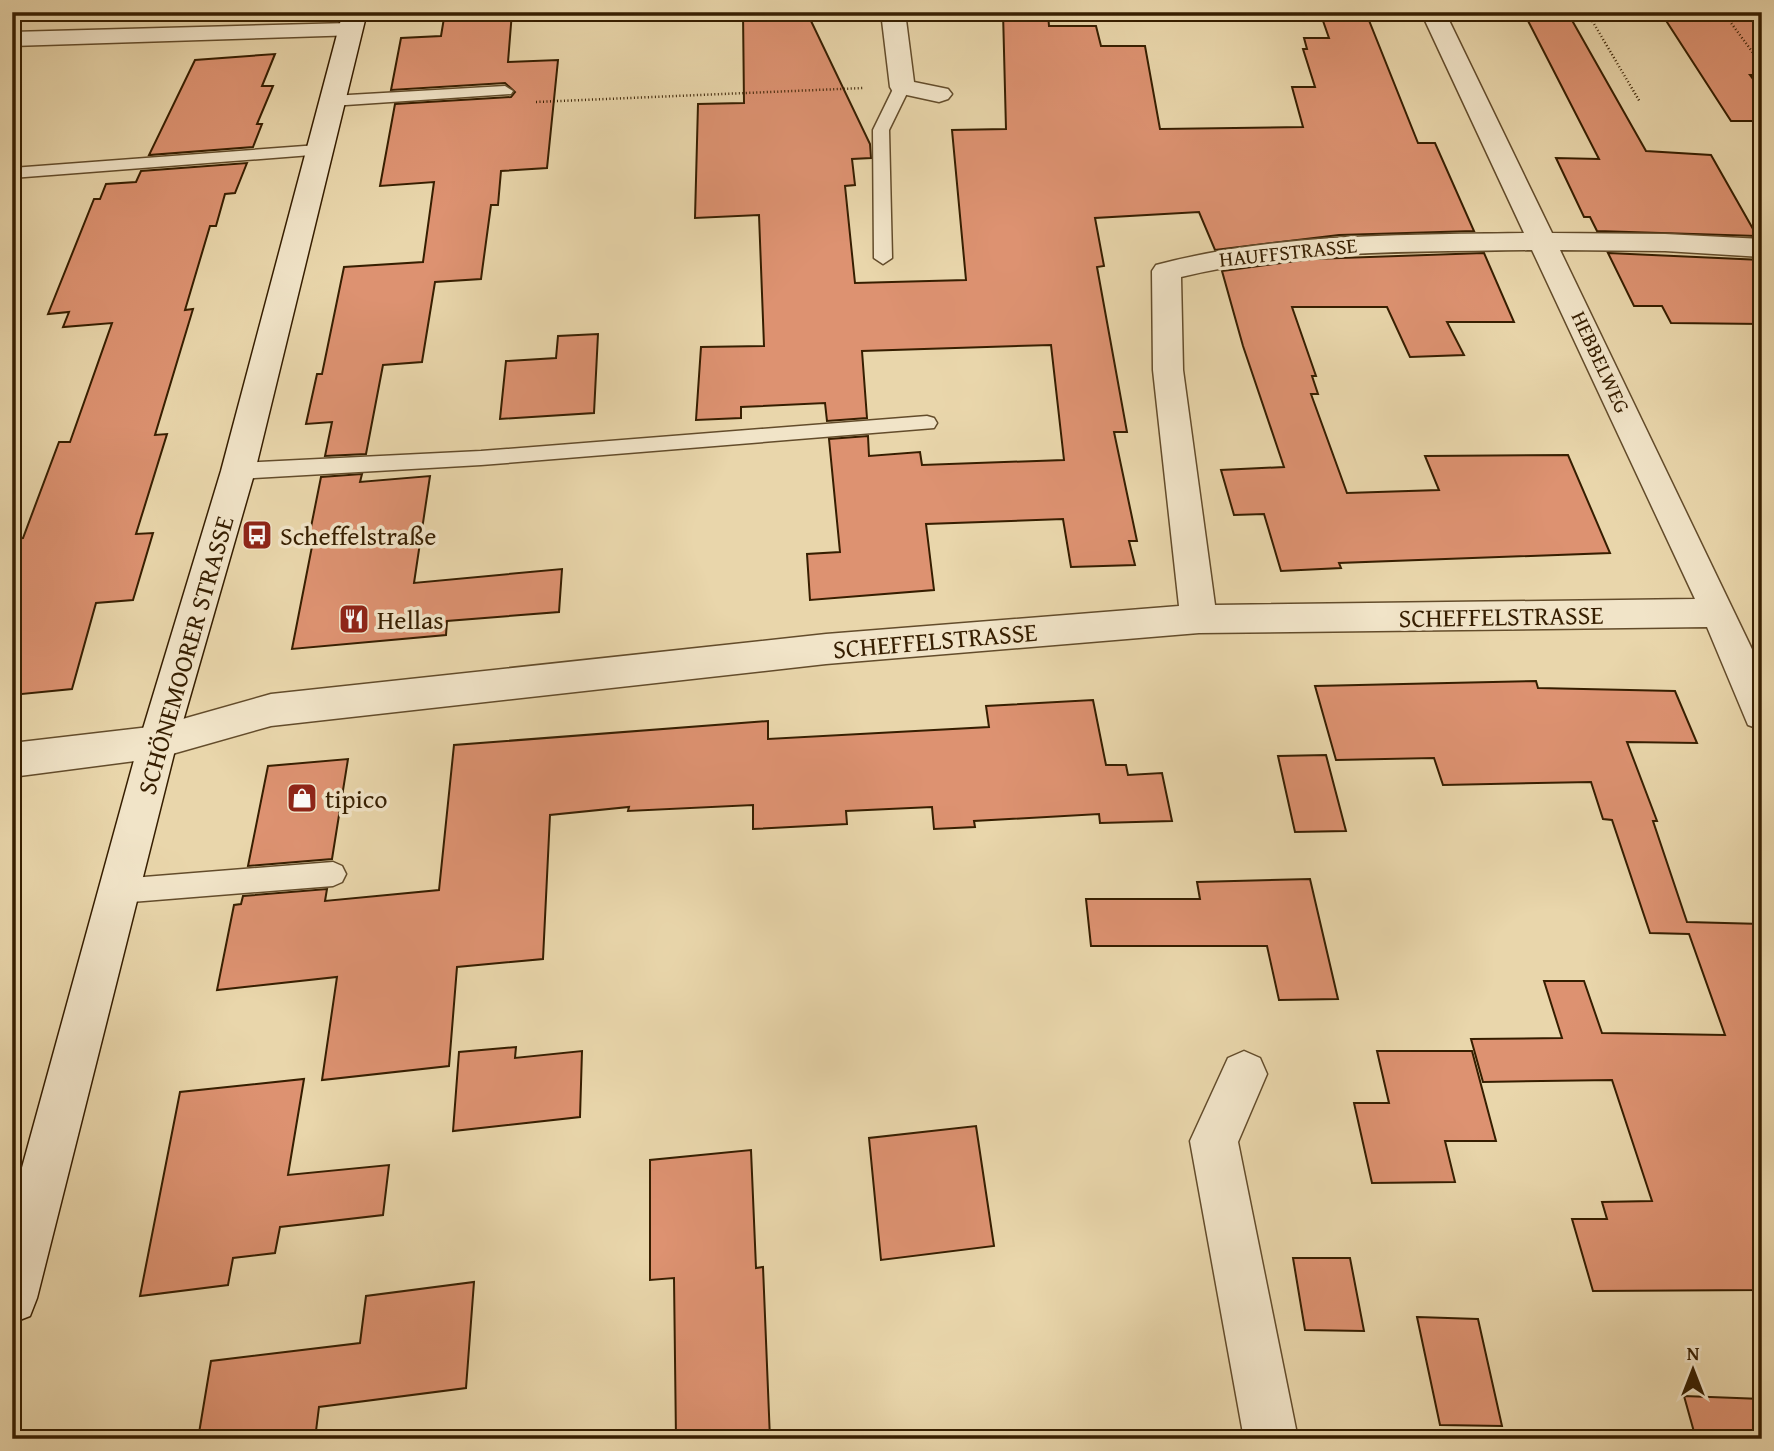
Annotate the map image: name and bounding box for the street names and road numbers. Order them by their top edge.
street label: HAUFFSTRASSE [1218,229,1359,275]
street label: HEBBELWEG [1564,306,1638,418]
street label: SCHÖNEMOORER STRASSE [127,511,243,799]
street label: SCHEFFELSTRASSE [1398,595,1604,637]
street label: SCHEFFELSTRASSE [831,612,1039,668]

